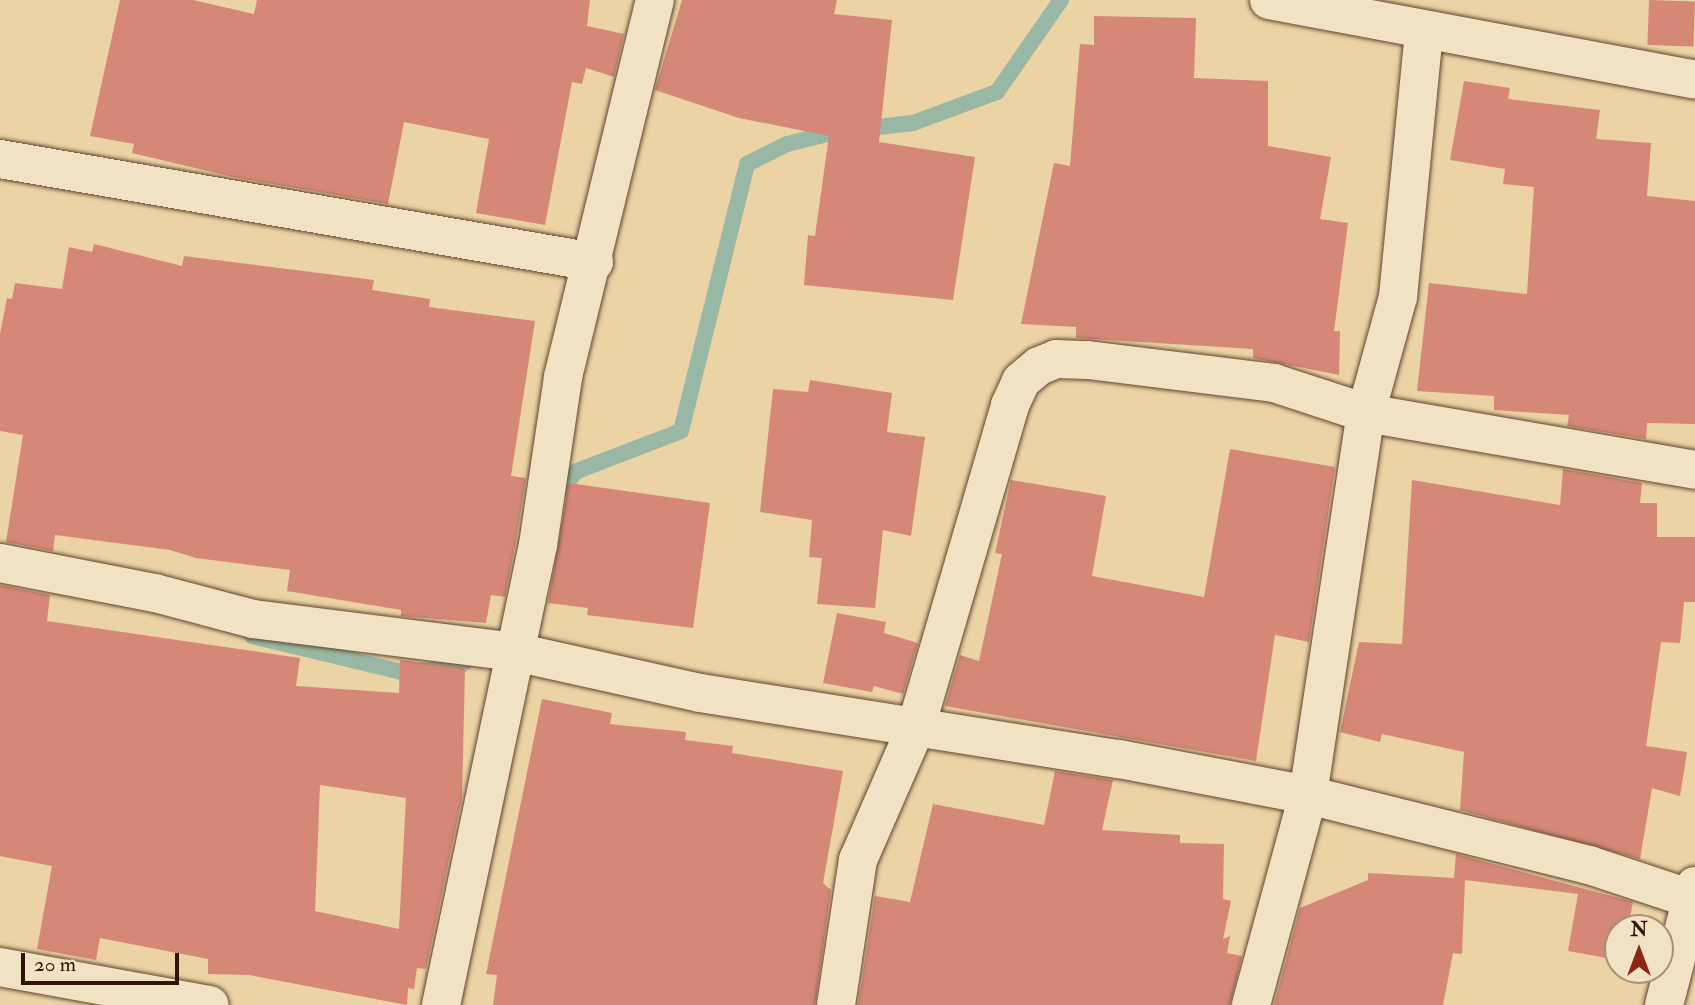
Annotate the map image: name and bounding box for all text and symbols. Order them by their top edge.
north arrow [1604,914,1674,984]
text: N [1630,918,1648,942]
scale bar [24,939,182,983]
text: 20 m [34,951,76,978]

